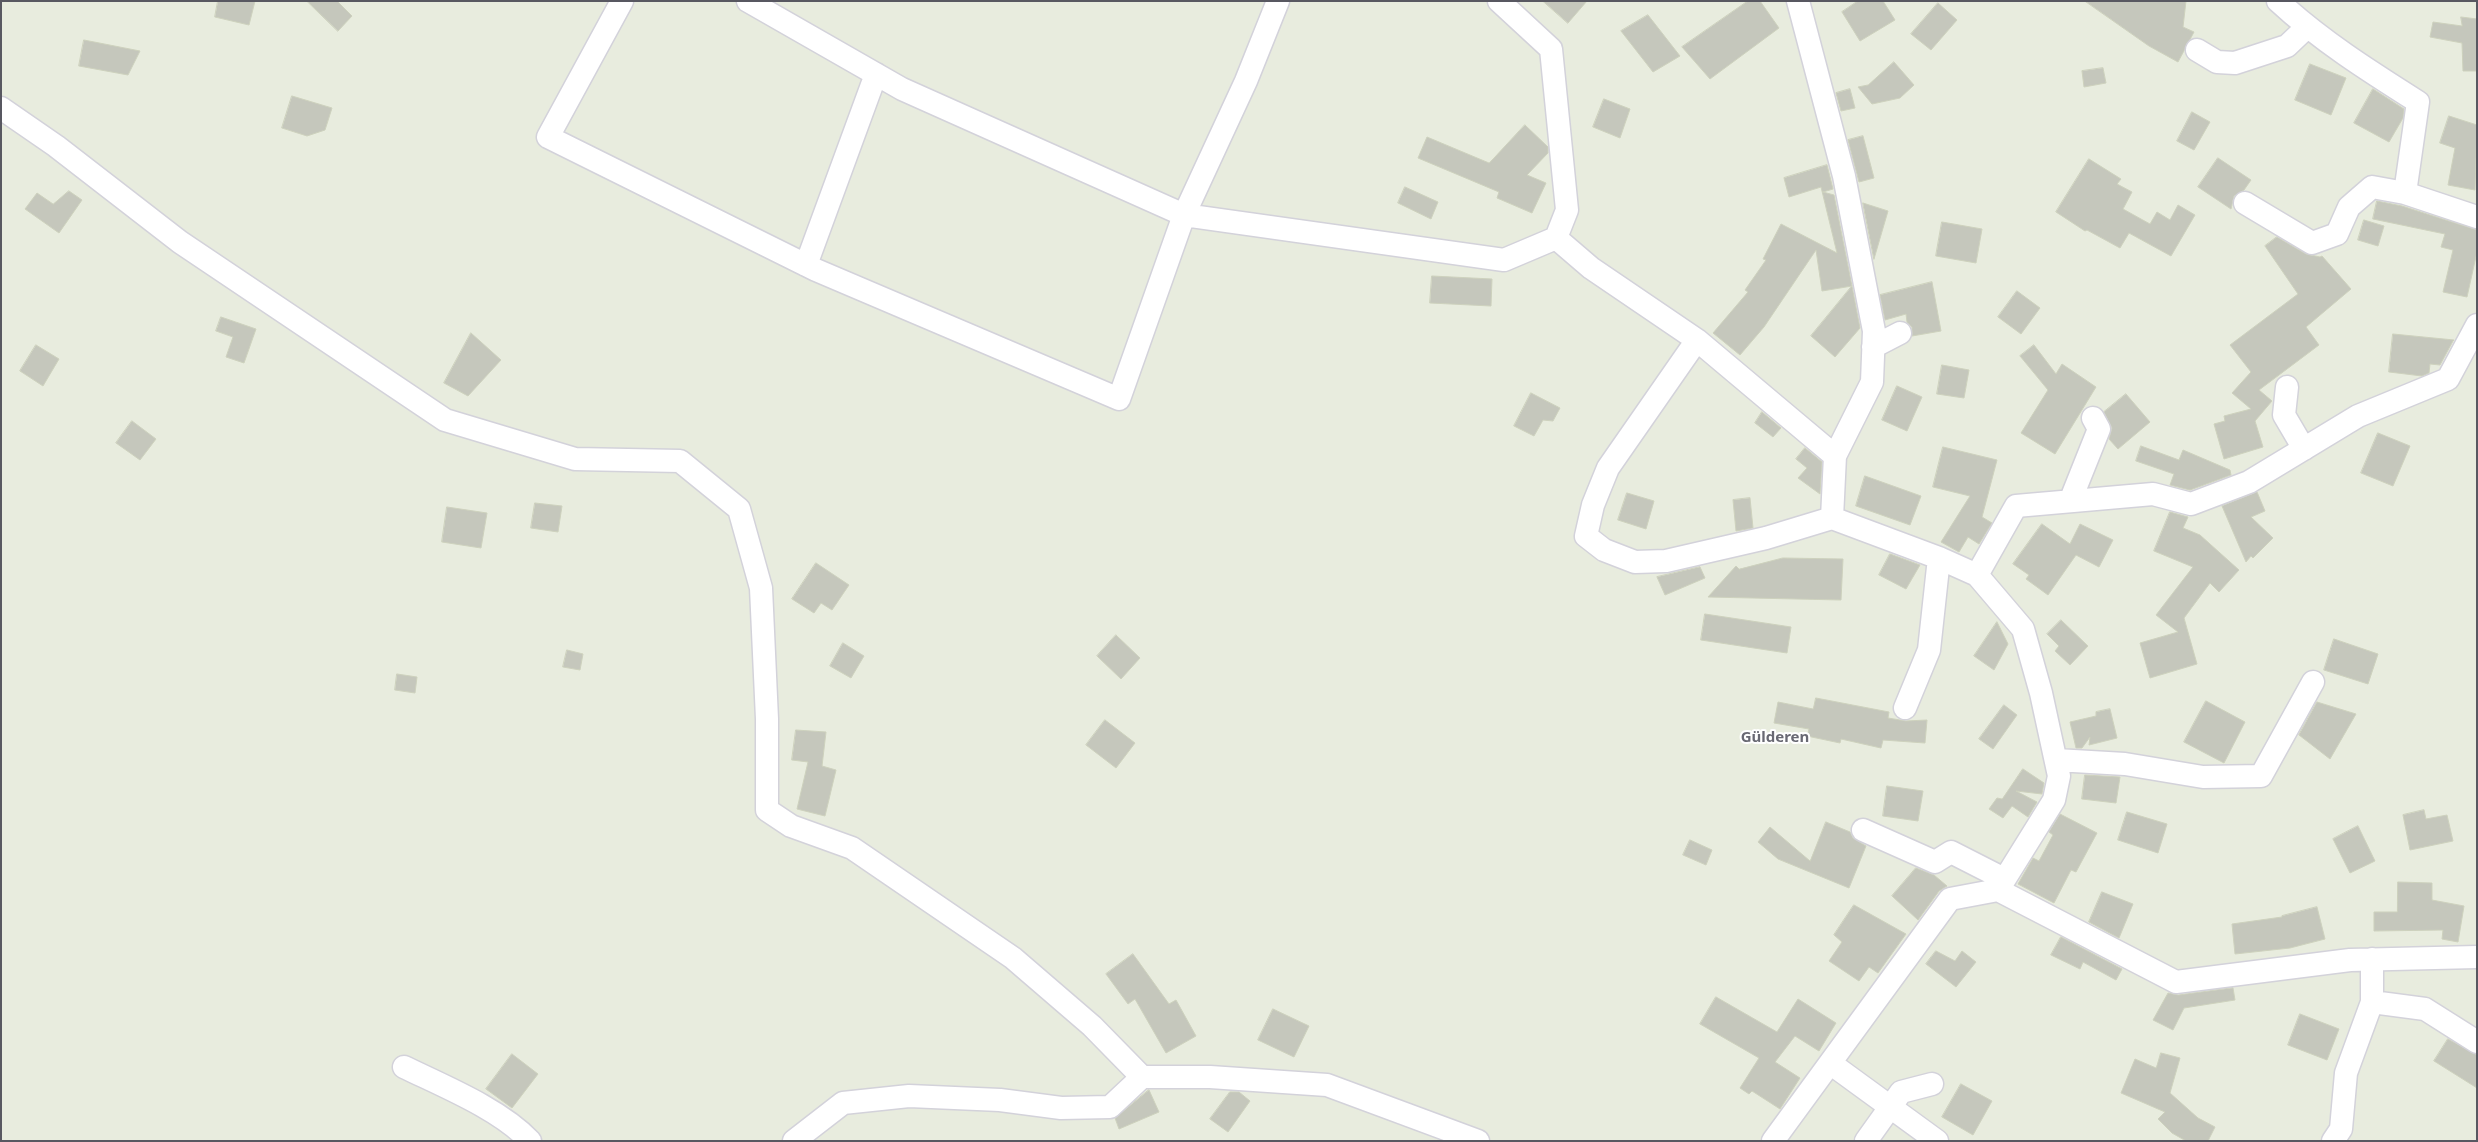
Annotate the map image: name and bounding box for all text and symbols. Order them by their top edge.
district label: Gülderen [1741,729,1809,747]

